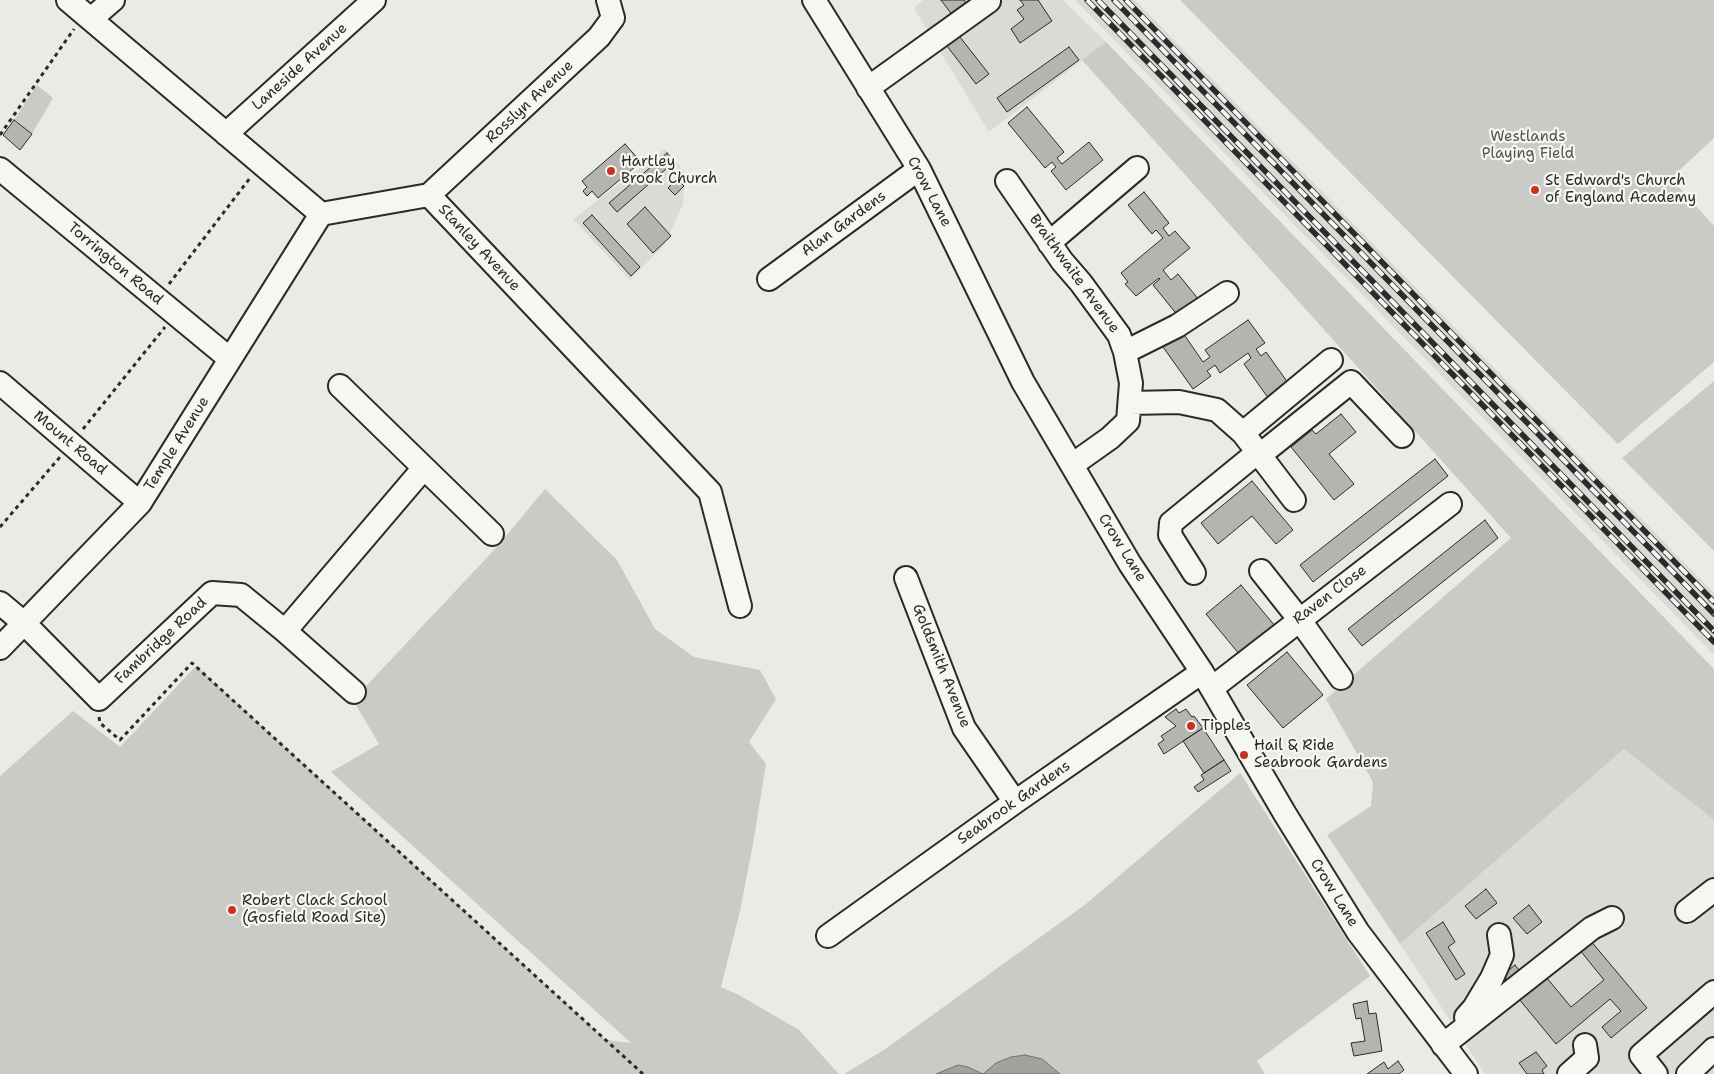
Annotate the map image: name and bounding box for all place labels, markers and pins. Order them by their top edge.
place label: Hartley Brook Church [621,153,717,188]
marker: Hartley Brook Church [605,165,617,177]
place label: St Edward's Church of England Academy [1545,172,1696,207]
marker: St Edward's Church of England Academy [1529,184,1541,196]
place label: Tipples [1201,717,1251,735]
marker: Tipples [1185,720,1197,732]
place label: Hail & Ride Seabrook Gardens [1254,737,1388,772]
marker: Hail & Ride Seabrook Gardens [1238,749,1250,761]
place label: Robert Clack School (Gosfield Road Site) [242,892,387,927]
marker: Robert Clack School (Gosfield Road Site) [226,904,238,916]

